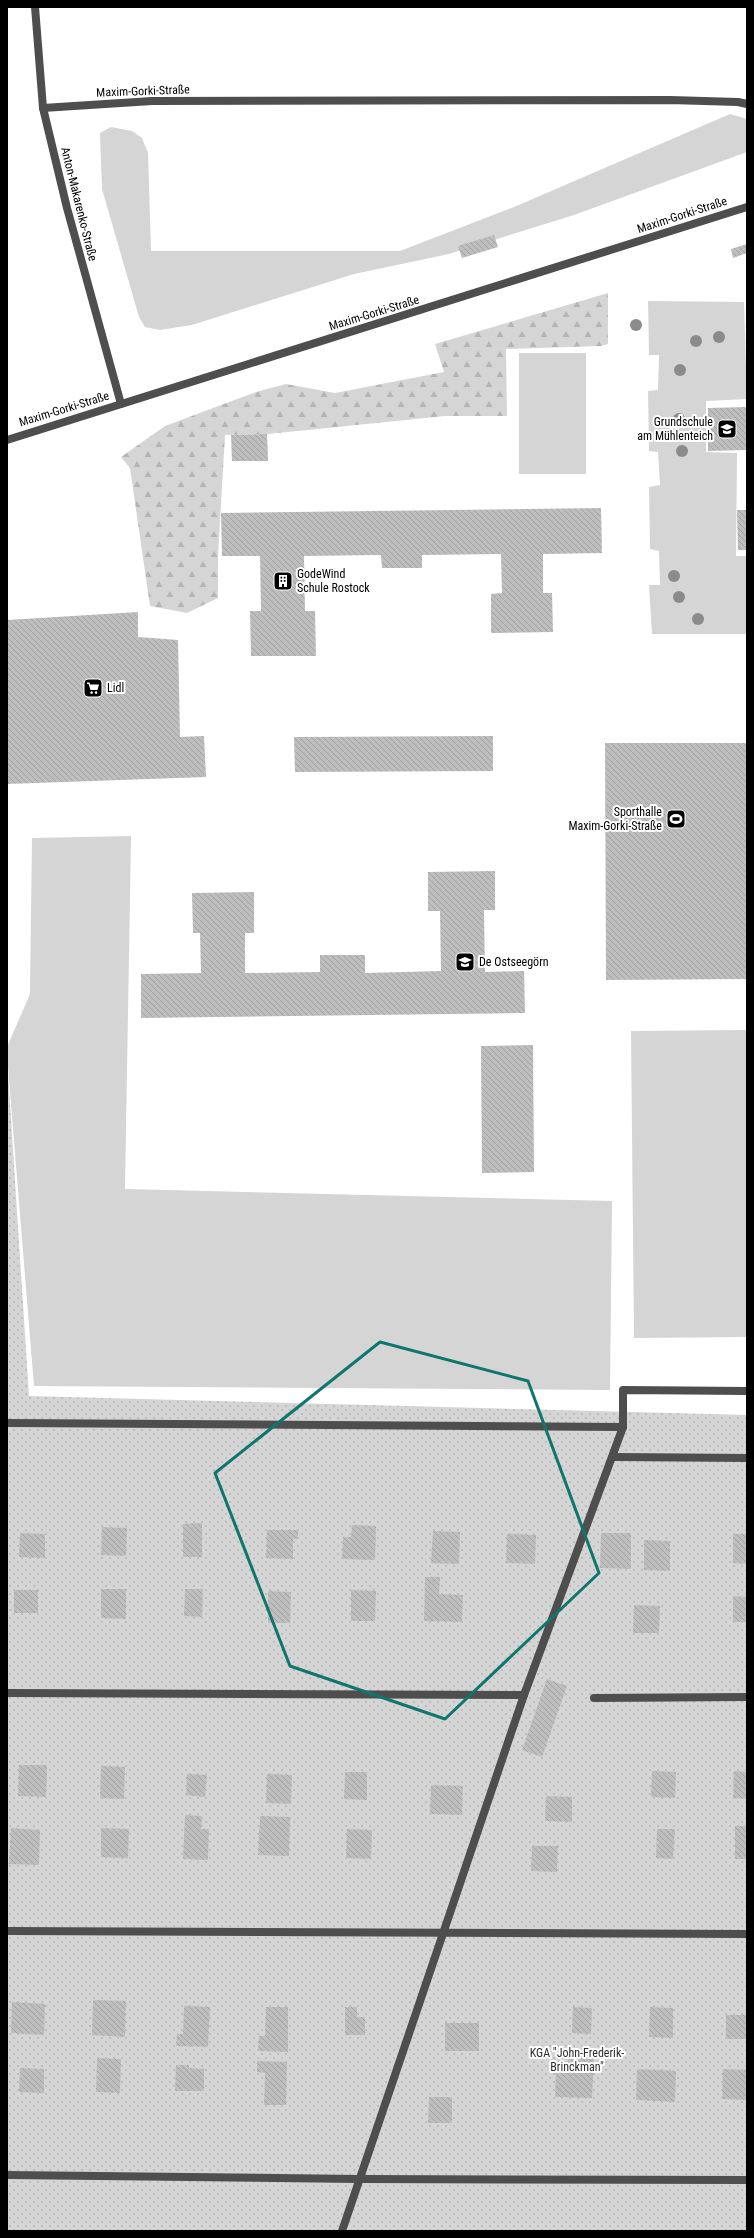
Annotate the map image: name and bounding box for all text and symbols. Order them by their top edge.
street label: Maxim-Gorki-Straße [96,82,190,100]
street label: Anton-Makarenko-Straße [58,145,100,263]
street label: Maxim-Gorki-Straße [635,194,729,236]
street label: Maxim-Gorki-Straße [327,293,421,333]
street label: Maxim-Gorki-Straße [17,389,111,429]
place label: Grundschule am Mühlenteich [637,415,713,443]
school or university icon: Grundschule am Mühlenteich [716,418,738,440]
place label: GodeWind Schule Rostock [297,567,370,595]
building icon: GodeWind Schule Rostock [272,570,294,592]
supermarket icon: Lidl [82,677,104,699]
place label: Lidl [107,681,124,695]
place label: Sporthalle Maxim-Gorki-Straße [568,805,662,833]
sports icon: Sporthalle Maxim-Gorki-Straße [665,808,687,830]
school or university icon: De Ostseegörn [454,951,476,973]
place label: De Ostseegörn [479,955,549,969]
park label: KGA "John-Frederik- Brinckman" [530,2046,624,2074]

